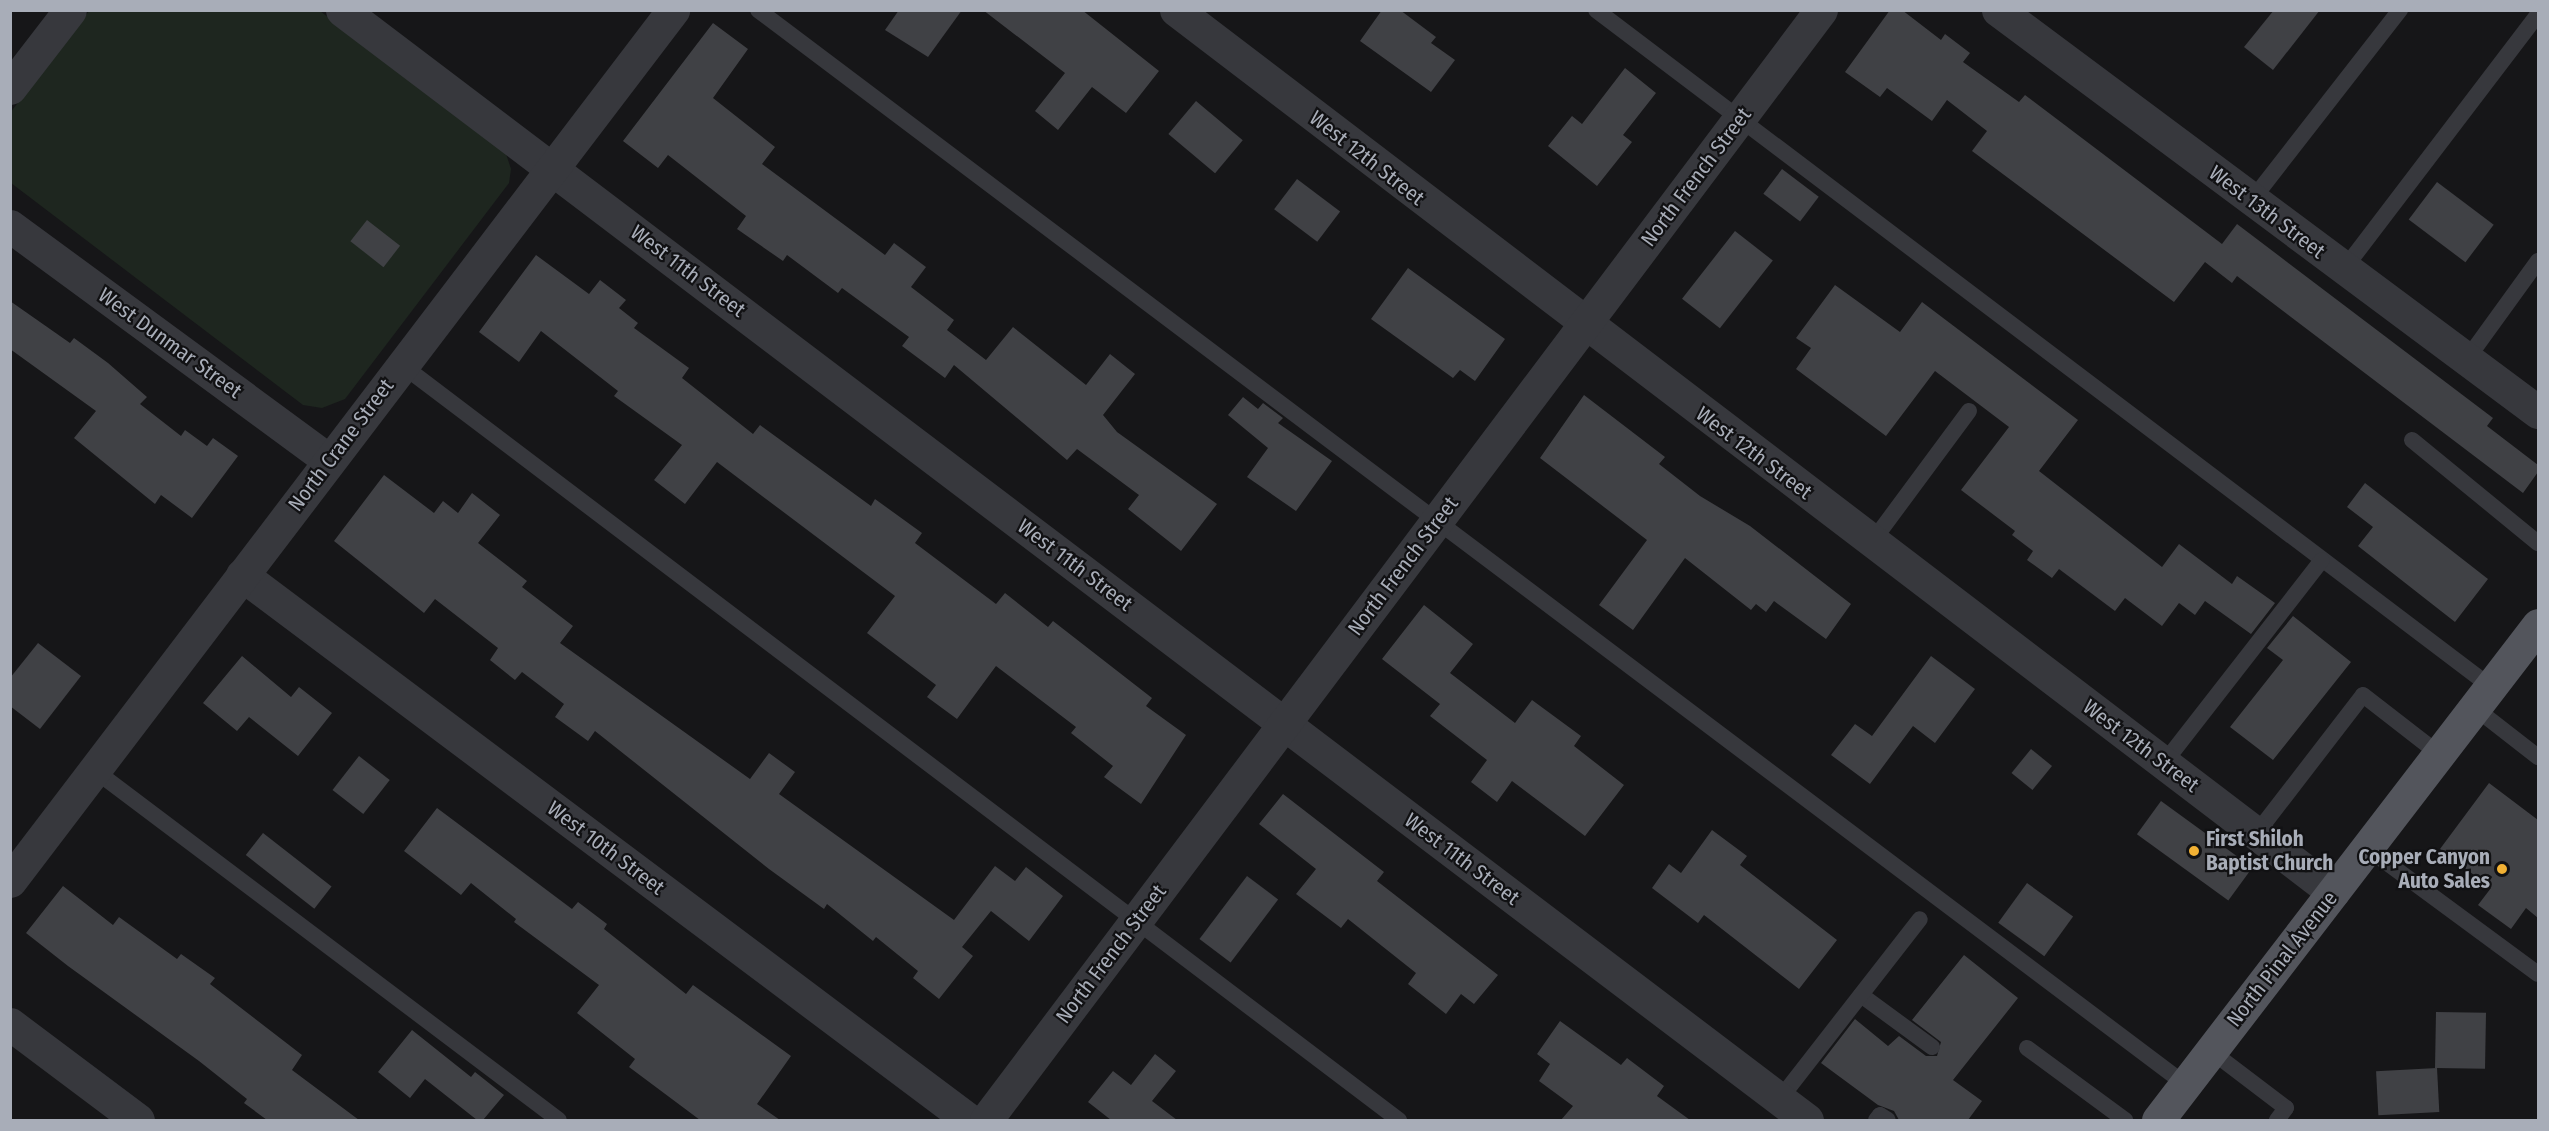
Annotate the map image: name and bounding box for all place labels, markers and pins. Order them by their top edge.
place label: First Shiloh Baptist Church [2206,826,2333,876]
marker: First Shiloh Baptist Church [2187,844,2201,858]
place label: Copper Canyon Auto Sales [2359,844,2490,894]
marker: Copper Canyon Auto Sales [2495,862,2509,876]

